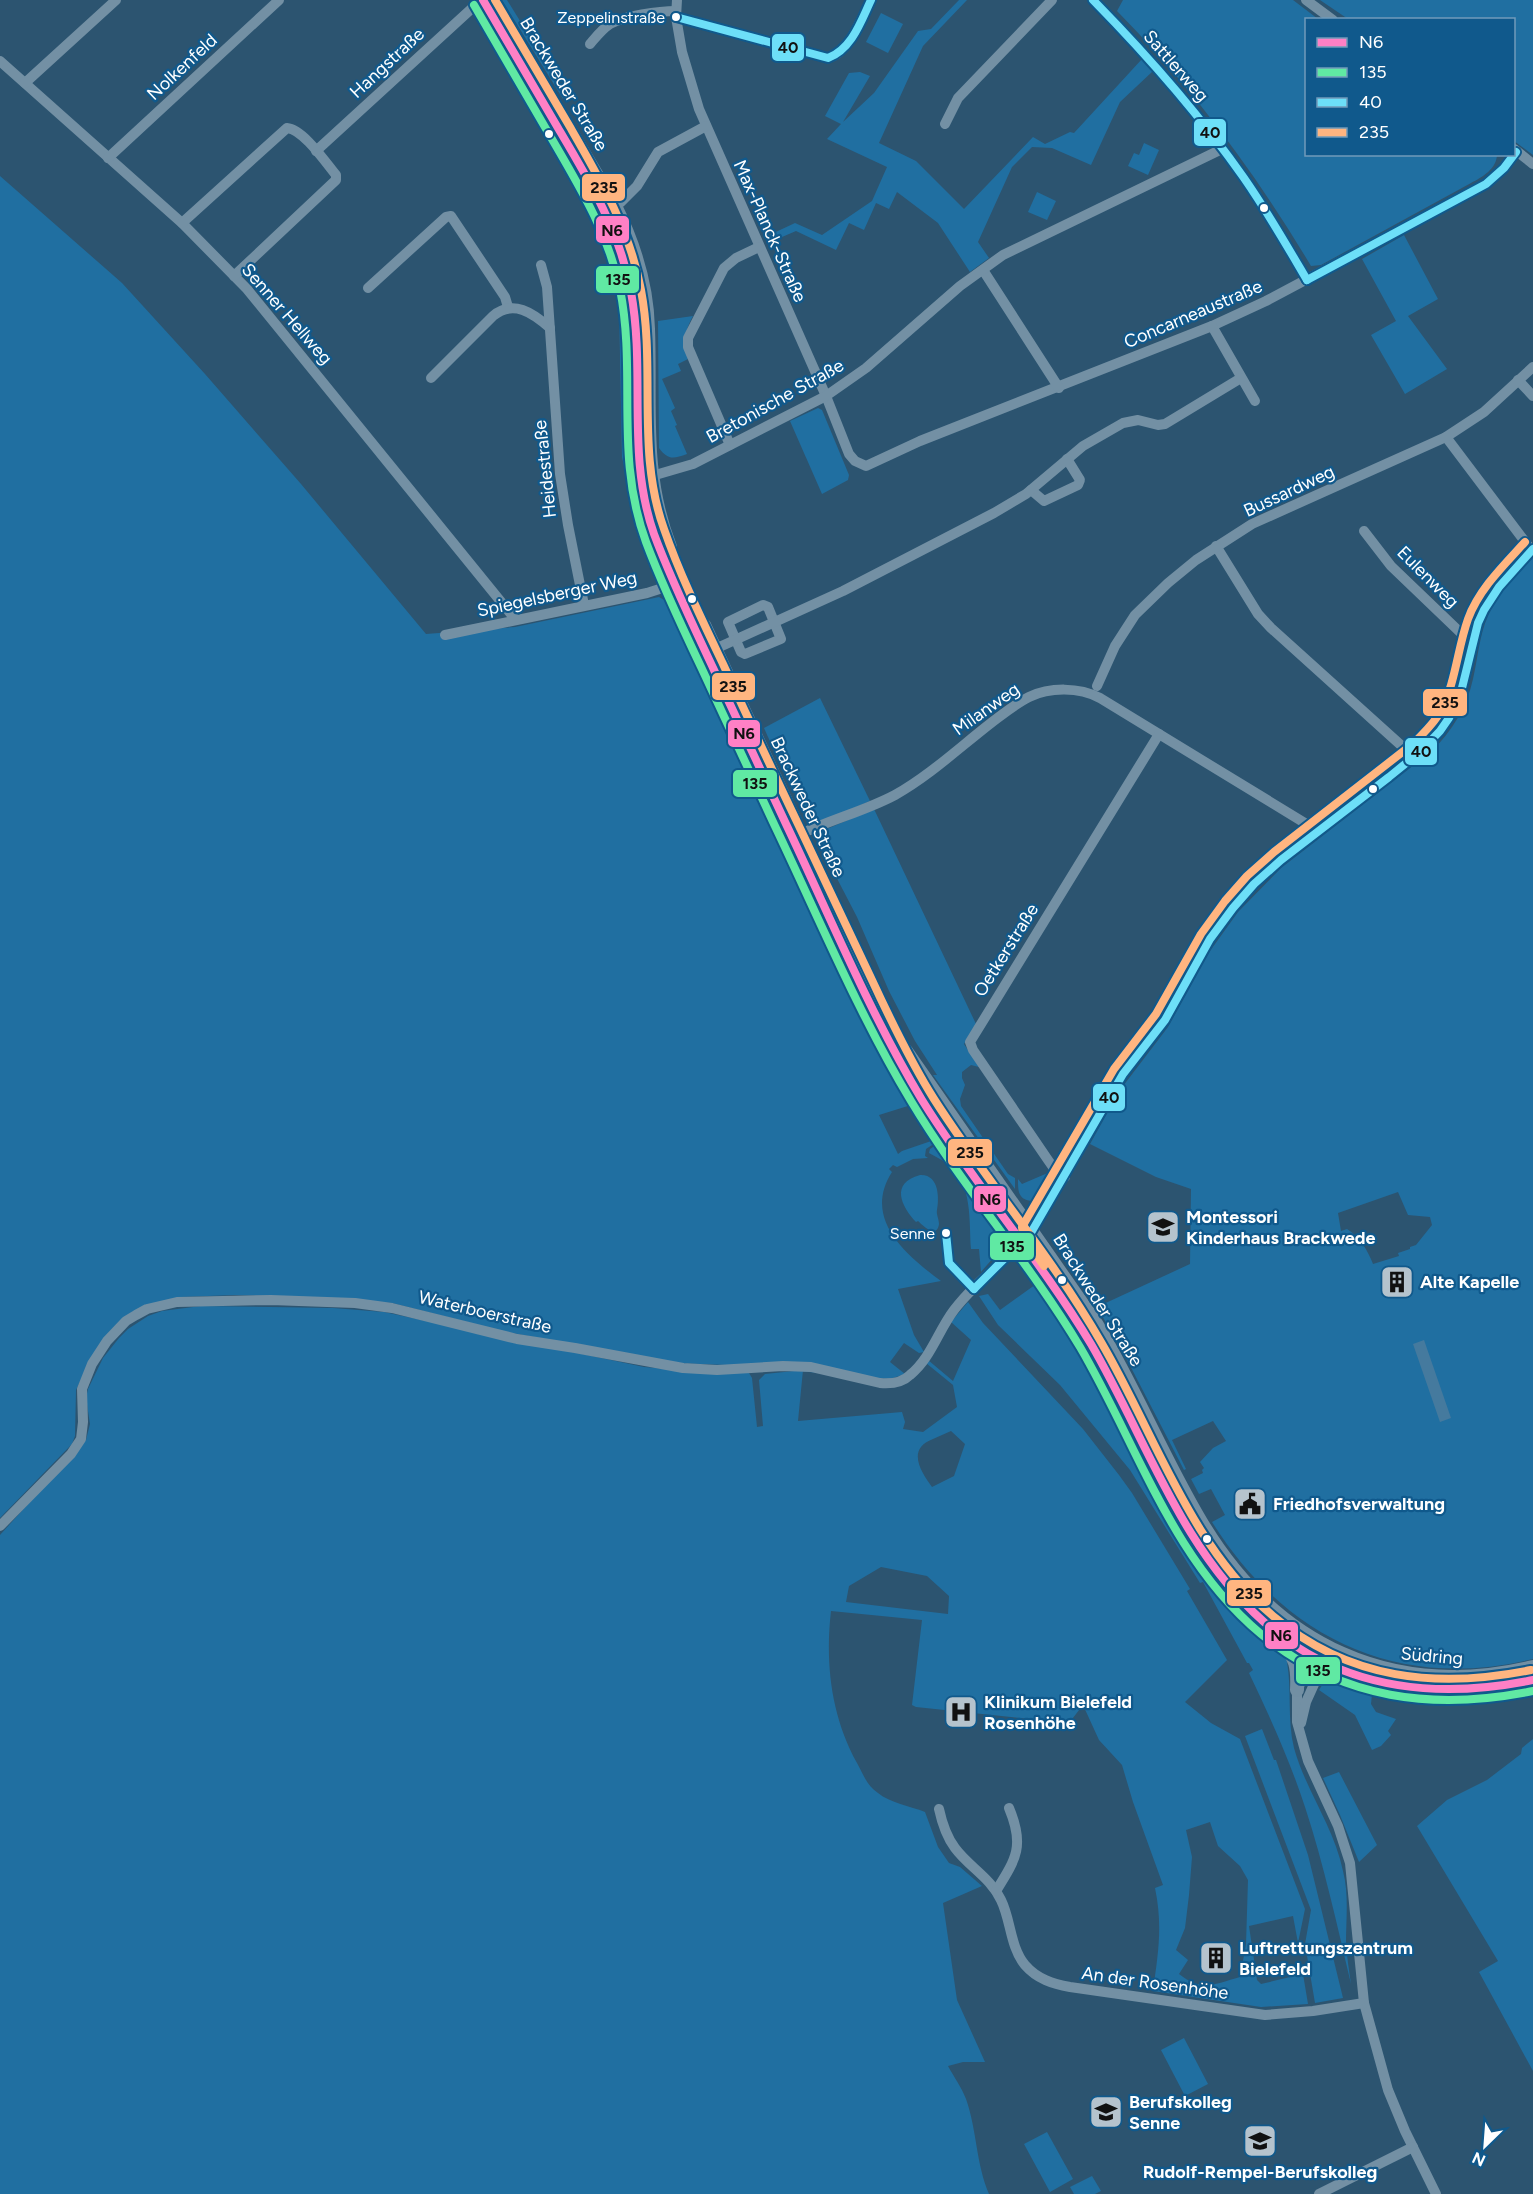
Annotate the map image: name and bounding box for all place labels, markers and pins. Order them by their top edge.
place label: Zeppelinstraße [557,8,665,27]
marker: Zeppelinstraße [670,11,682,23]
unlabelled marker [543,128,555,140]
unlabelled marker [1258,202,1270,214]
unlabelled marker [686,593,698,605]
unlabelled marker [1367,783,1379,795]
place label: Montessori Kinderhaus Brackwede [1186,1206,1376,1249]
school or university icon: Montessori Kinderhaus Brackwede [1145,1209,1181,1245]
place label: Senne [890,1224,935,1243]
marker: Senne [940,1227,952,1239]
building icon: Alte Kapelle [1379,1264,1415,1300]
place label: Alte Kapelle [1420,1271,1519,1293]
unlabelled marker [1056,1274,1068,1286]
public building icon: Friedhofsverwaltung [1232,1486,1268,1522]
place label: Friedhofsverwaltung [1273,1493,1445,1515]
unlabelled marker [1201,1533,1213,1545]
place label: Klinikum Bielefeld Rosenhöhe [984,1691,1132,1734]
hospital icon: Klinikum Bielefeld Rosenhöhe [943,1694,979,1730]
place label: Luftrettungszentrum Bielefeld [1239,1937,1413,1980]
building icon: Luftrettungszentrum Bielefeld [1198,1940,1234,1976]
place label: Berufskolleg Senne [1129,2091,1232,2134]
school or university icon: Berufskolleg Senne [1088,2094,1124,2130]
school or university icon: Rudolf-Rempel-Berufskolleg [1242,2123,1278,2159]
place label: Rudolf-Rempel-Berufskolleg [1143,2161,1377,2183]

